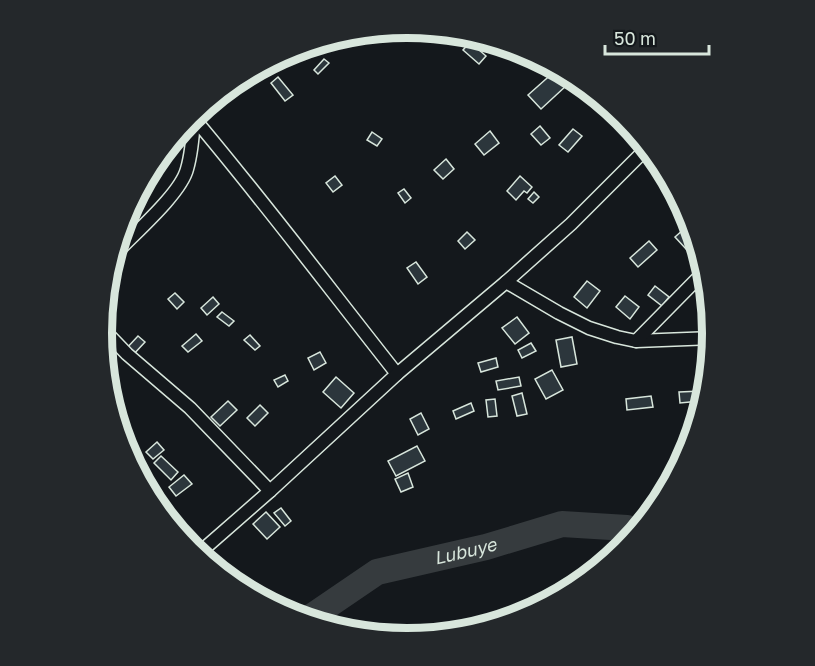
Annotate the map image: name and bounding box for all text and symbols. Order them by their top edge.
scale bar [605,18,708,56]
text: 50 m [614,27,656,49]
water label: Lubuye [432,532,500,569]

